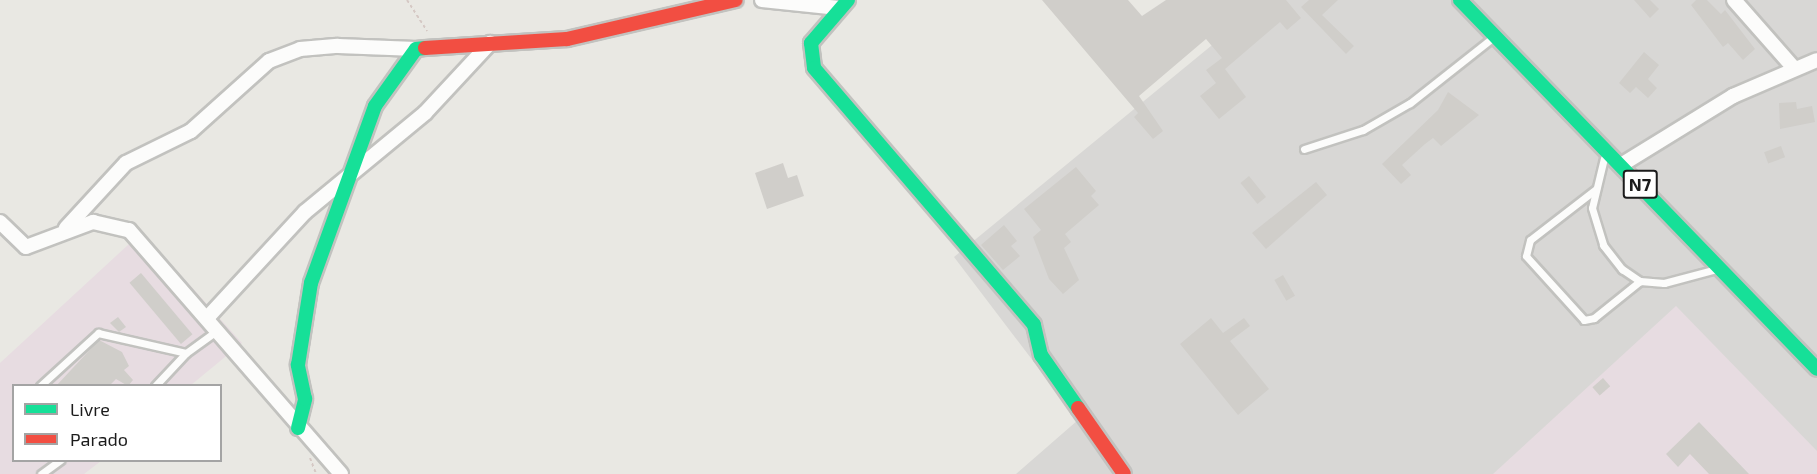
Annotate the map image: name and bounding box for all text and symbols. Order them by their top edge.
road number: N7 [1622,169,1658,199]
legend [12,384,222,462]
text: Livre [70,398,110,420]
text: Parado [70,428,128,450]

